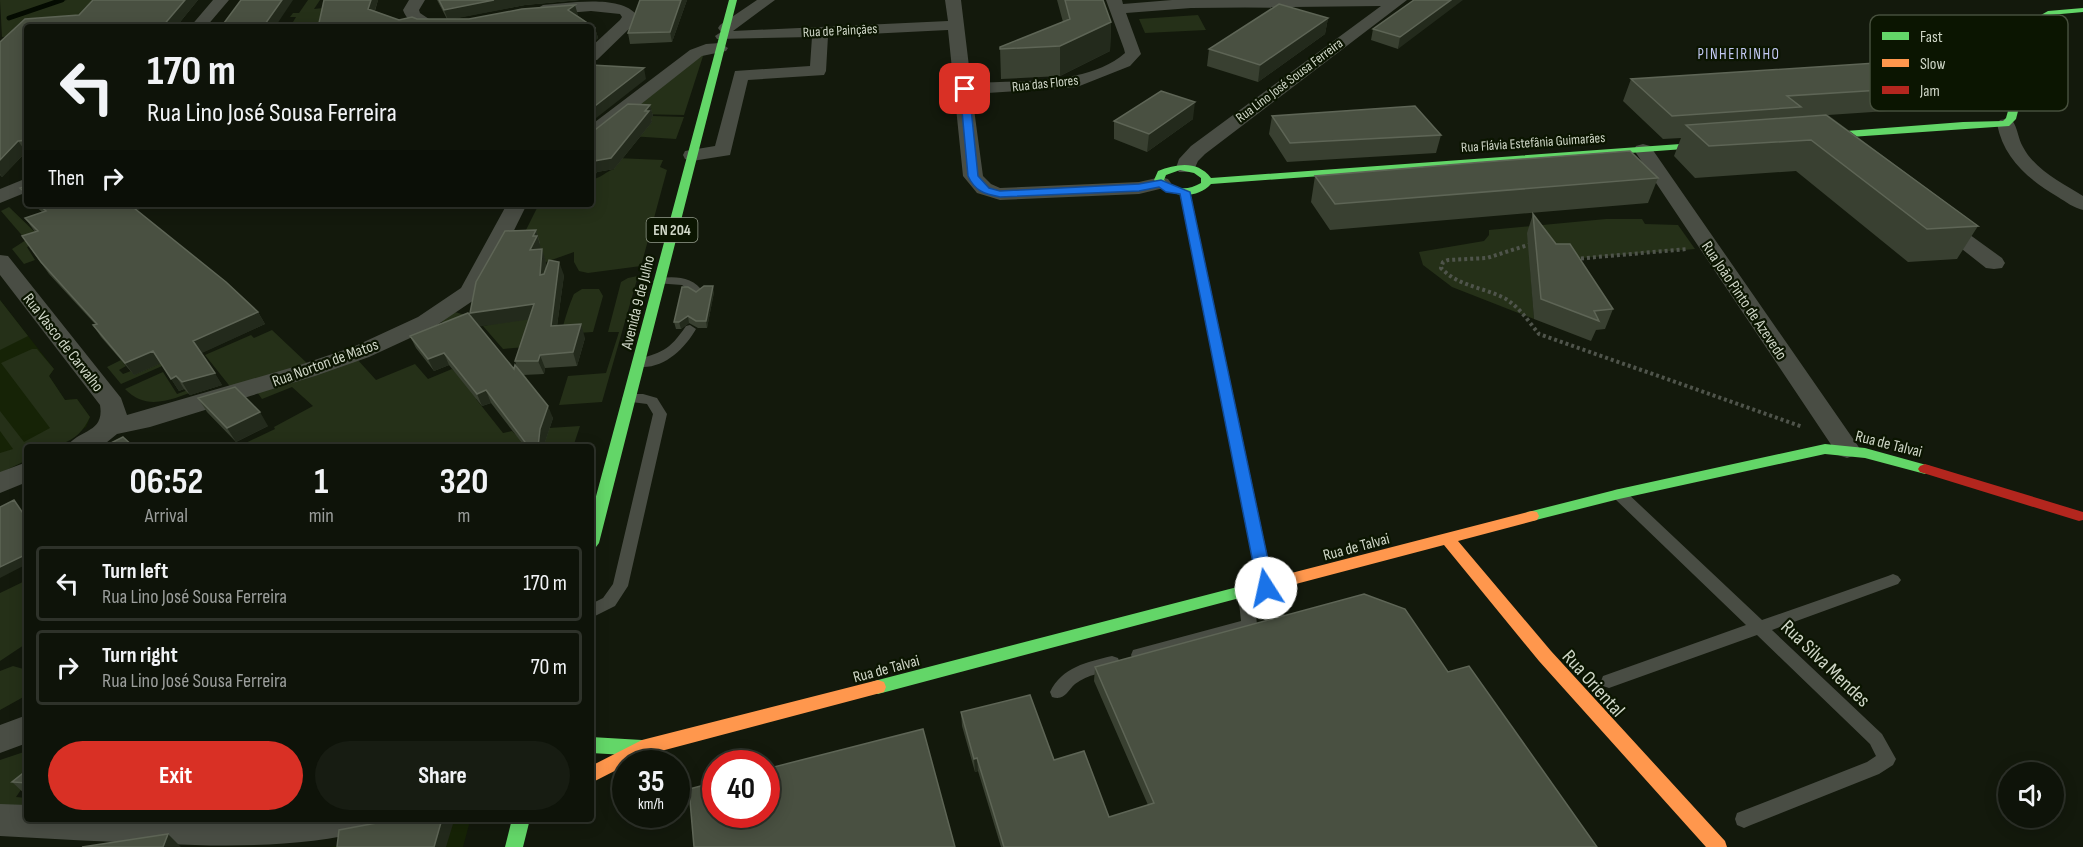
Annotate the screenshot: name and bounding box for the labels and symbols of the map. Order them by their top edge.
legend [1870,15,2068,111]
street label: Rua de Painçães [802,20,878,41]
text: Fast [1920,28,1943,47]
street label: Rua Lino José Sousa Ferreira [1232,35,1346,126]
district label: PINHEIRINHO [1698,45,1780,64]
text: Slow [1920,55,1945,74]
pin [939,63,990,114]
street label: Rua das Flores [1011,72,1079,95]
text: Jam [1919,82,1940,101]
street label: Rua Flávia Estefânia Guimarães [1460,129,1606,156]
road number: EN 204 [646,218,698,242]
street label: Rua João Pinto de Azevedo [1697,238,1790,364]
street label: Avenida 9 de Julho [617,253,659,352]
street label: Rua Vasco de Carvalho [19,290,107,396]
street label: Rua Norton de Matos [270,335,381,391]
street label: Rua de Talvai [1853,427,1924,462]
street label: Rua de Talvai [1321,529,1392,565]
position arrow [1234,556,1298,620]
street label: Rua Silva Mendes [1776,615,1875,712]
street label: Rua Oriental [1557,645,1630,722]
street label: Rua de Talvai [851,651,922,687]
speed limit sign: 40 [702,750,780,828]

